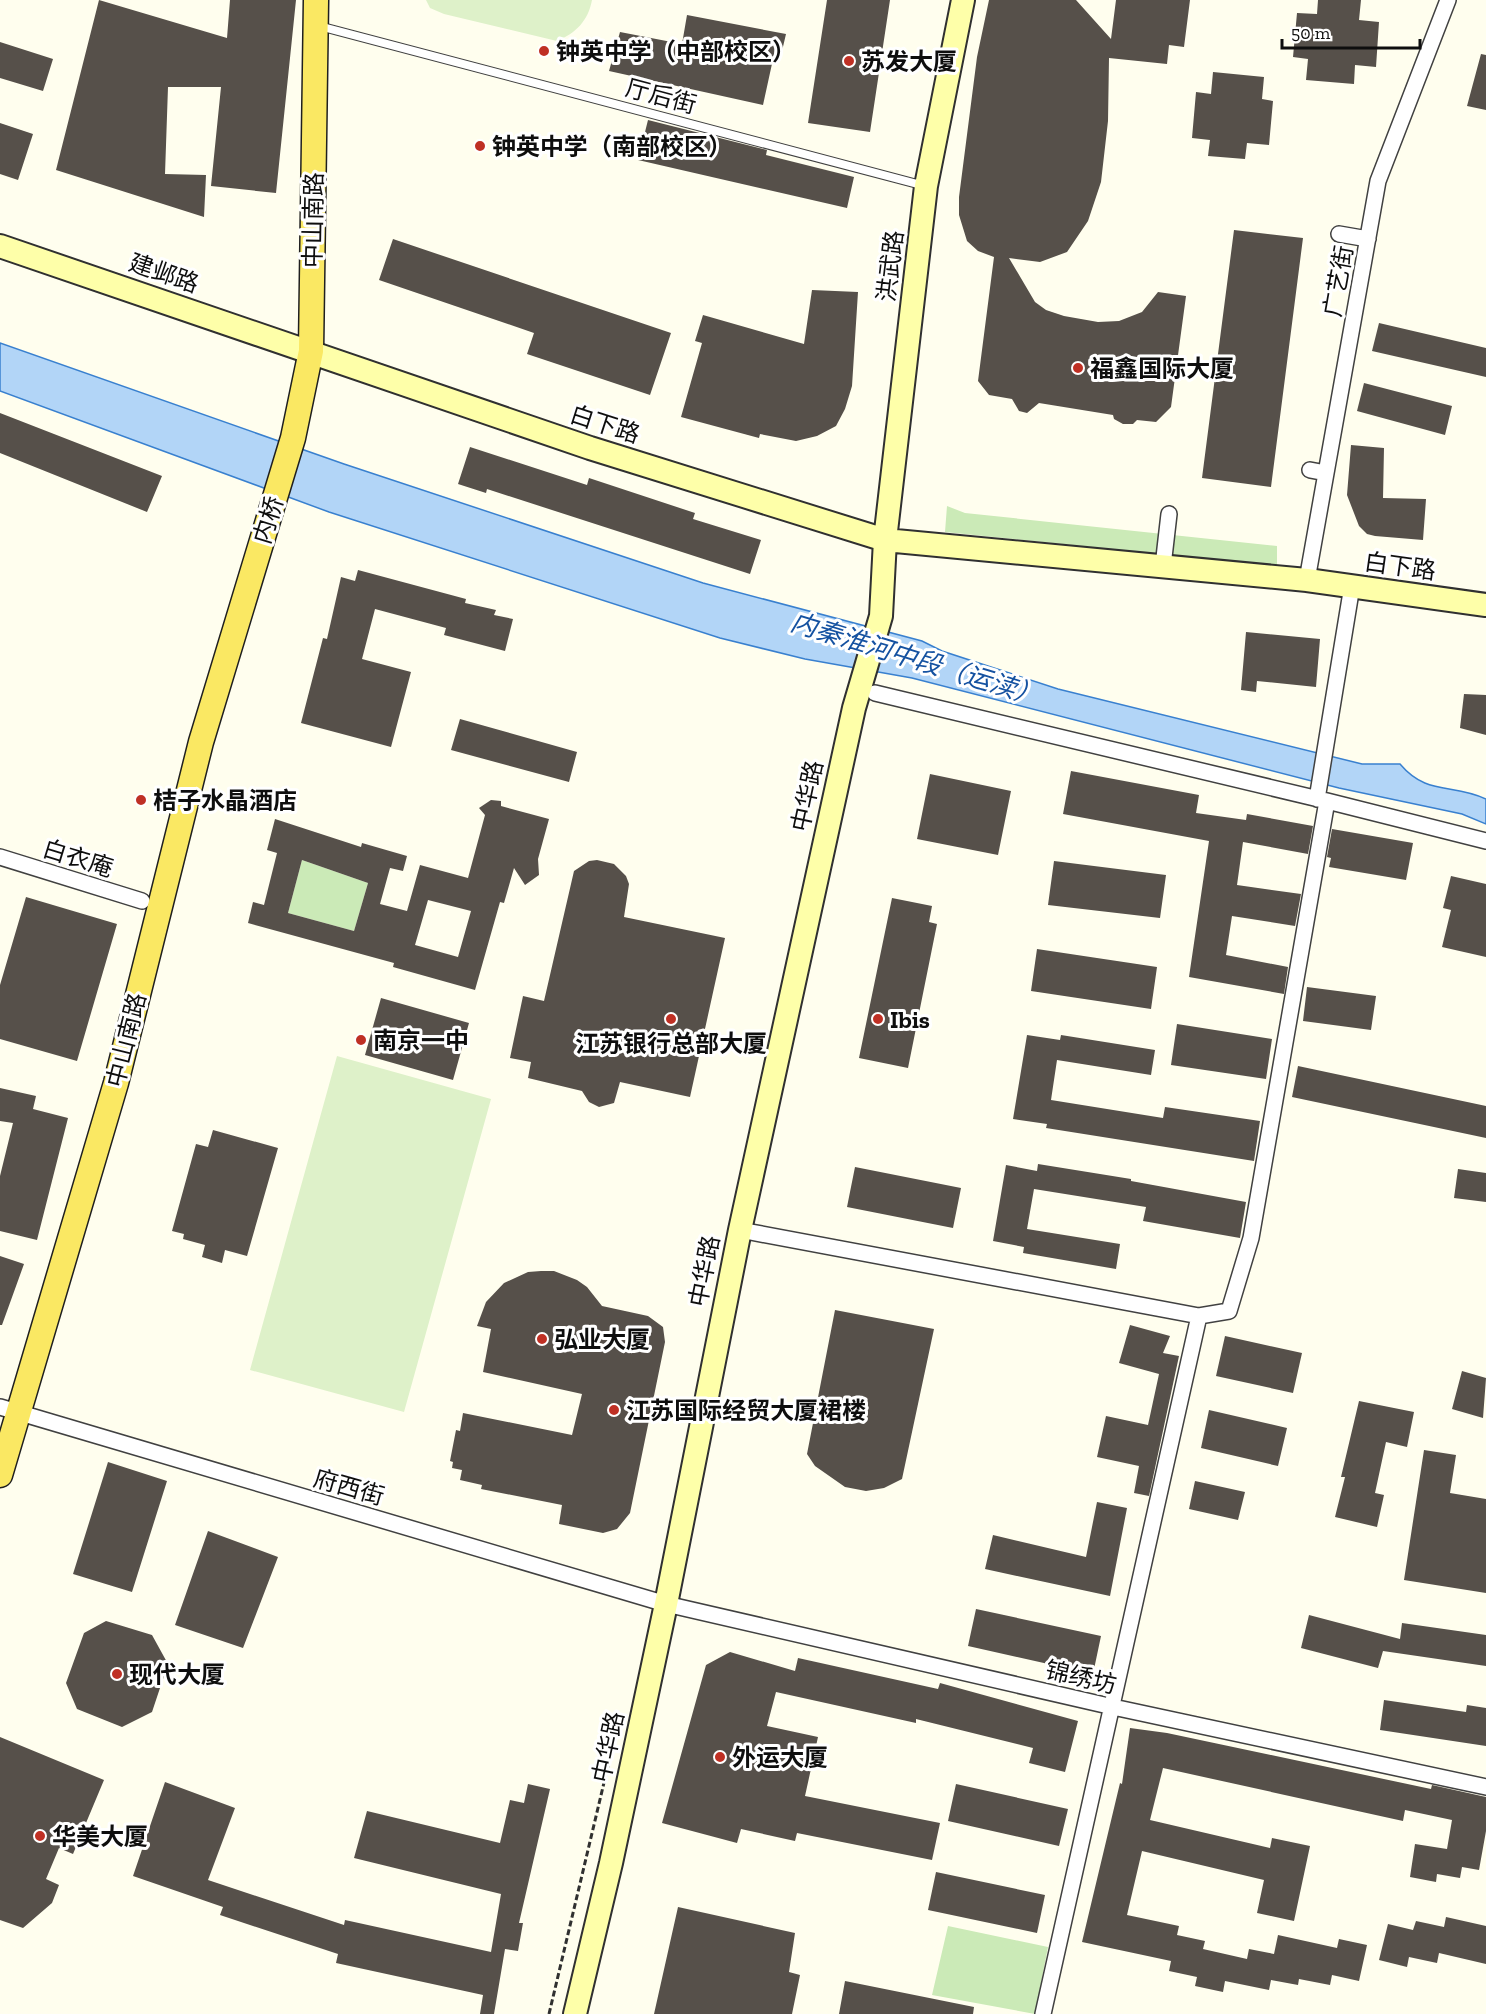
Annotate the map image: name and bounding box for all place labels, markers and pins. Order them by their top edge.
place label: 钟英中学（中部校区） [556,37,796,66]
marker: 钟英中学（中部校区） [537,44,551,58]
place label: 苏发大厦 [861,47,957,76]
marker: 苏发大厦 [842,54,856,68]
place label: 钟英中学（南部校区） [492,132,732,161]
marker: 钟英中学（南部校区） [473,139,487,153]
place label: 福鑫国际大厦 [1090,354,1234,383]
marker: 福鑫国际大厦 [1071,361,1085,375]
place label: 桔子水晶酒店 [153,786,297,815]
marker: 桔子水晶酒店 [134,793,148,807]
place label: Ibis [890,1005,930,1034]
marker: 江苏银行总部大厦 [664,1012,678,1026]
marker: Ibis [871,1012,885,1026]
place label: 南京一中 [373,1026,469,1055]
place label: 江苏银行总部大厦 [575,1029,767,1058]
marker: 南京一中 [354,1033,368,1047]
place label: 弘业大厦 [554,1325,650,1354]
marker: 弘业大厦 [535,1332,549,1346]
place label: 江苏国际经贸大厦裙楼 [626,1396,866,1425]
marker: 江苏国际经贸大厦裙楼 [607,1403,621,1417]
place label: 现代大厦 [129,1660,225,1689]
marker: 现代大厦 [110,1667,124,1681]
place label: 外运大厦 [732,1743,828,1772]
marker: 外运大厦 [713,1750,727,1764]
place label: 华美大厦 [52,1822,148,1851]
marker: 华美大厦 [33,1829,47,1843]

